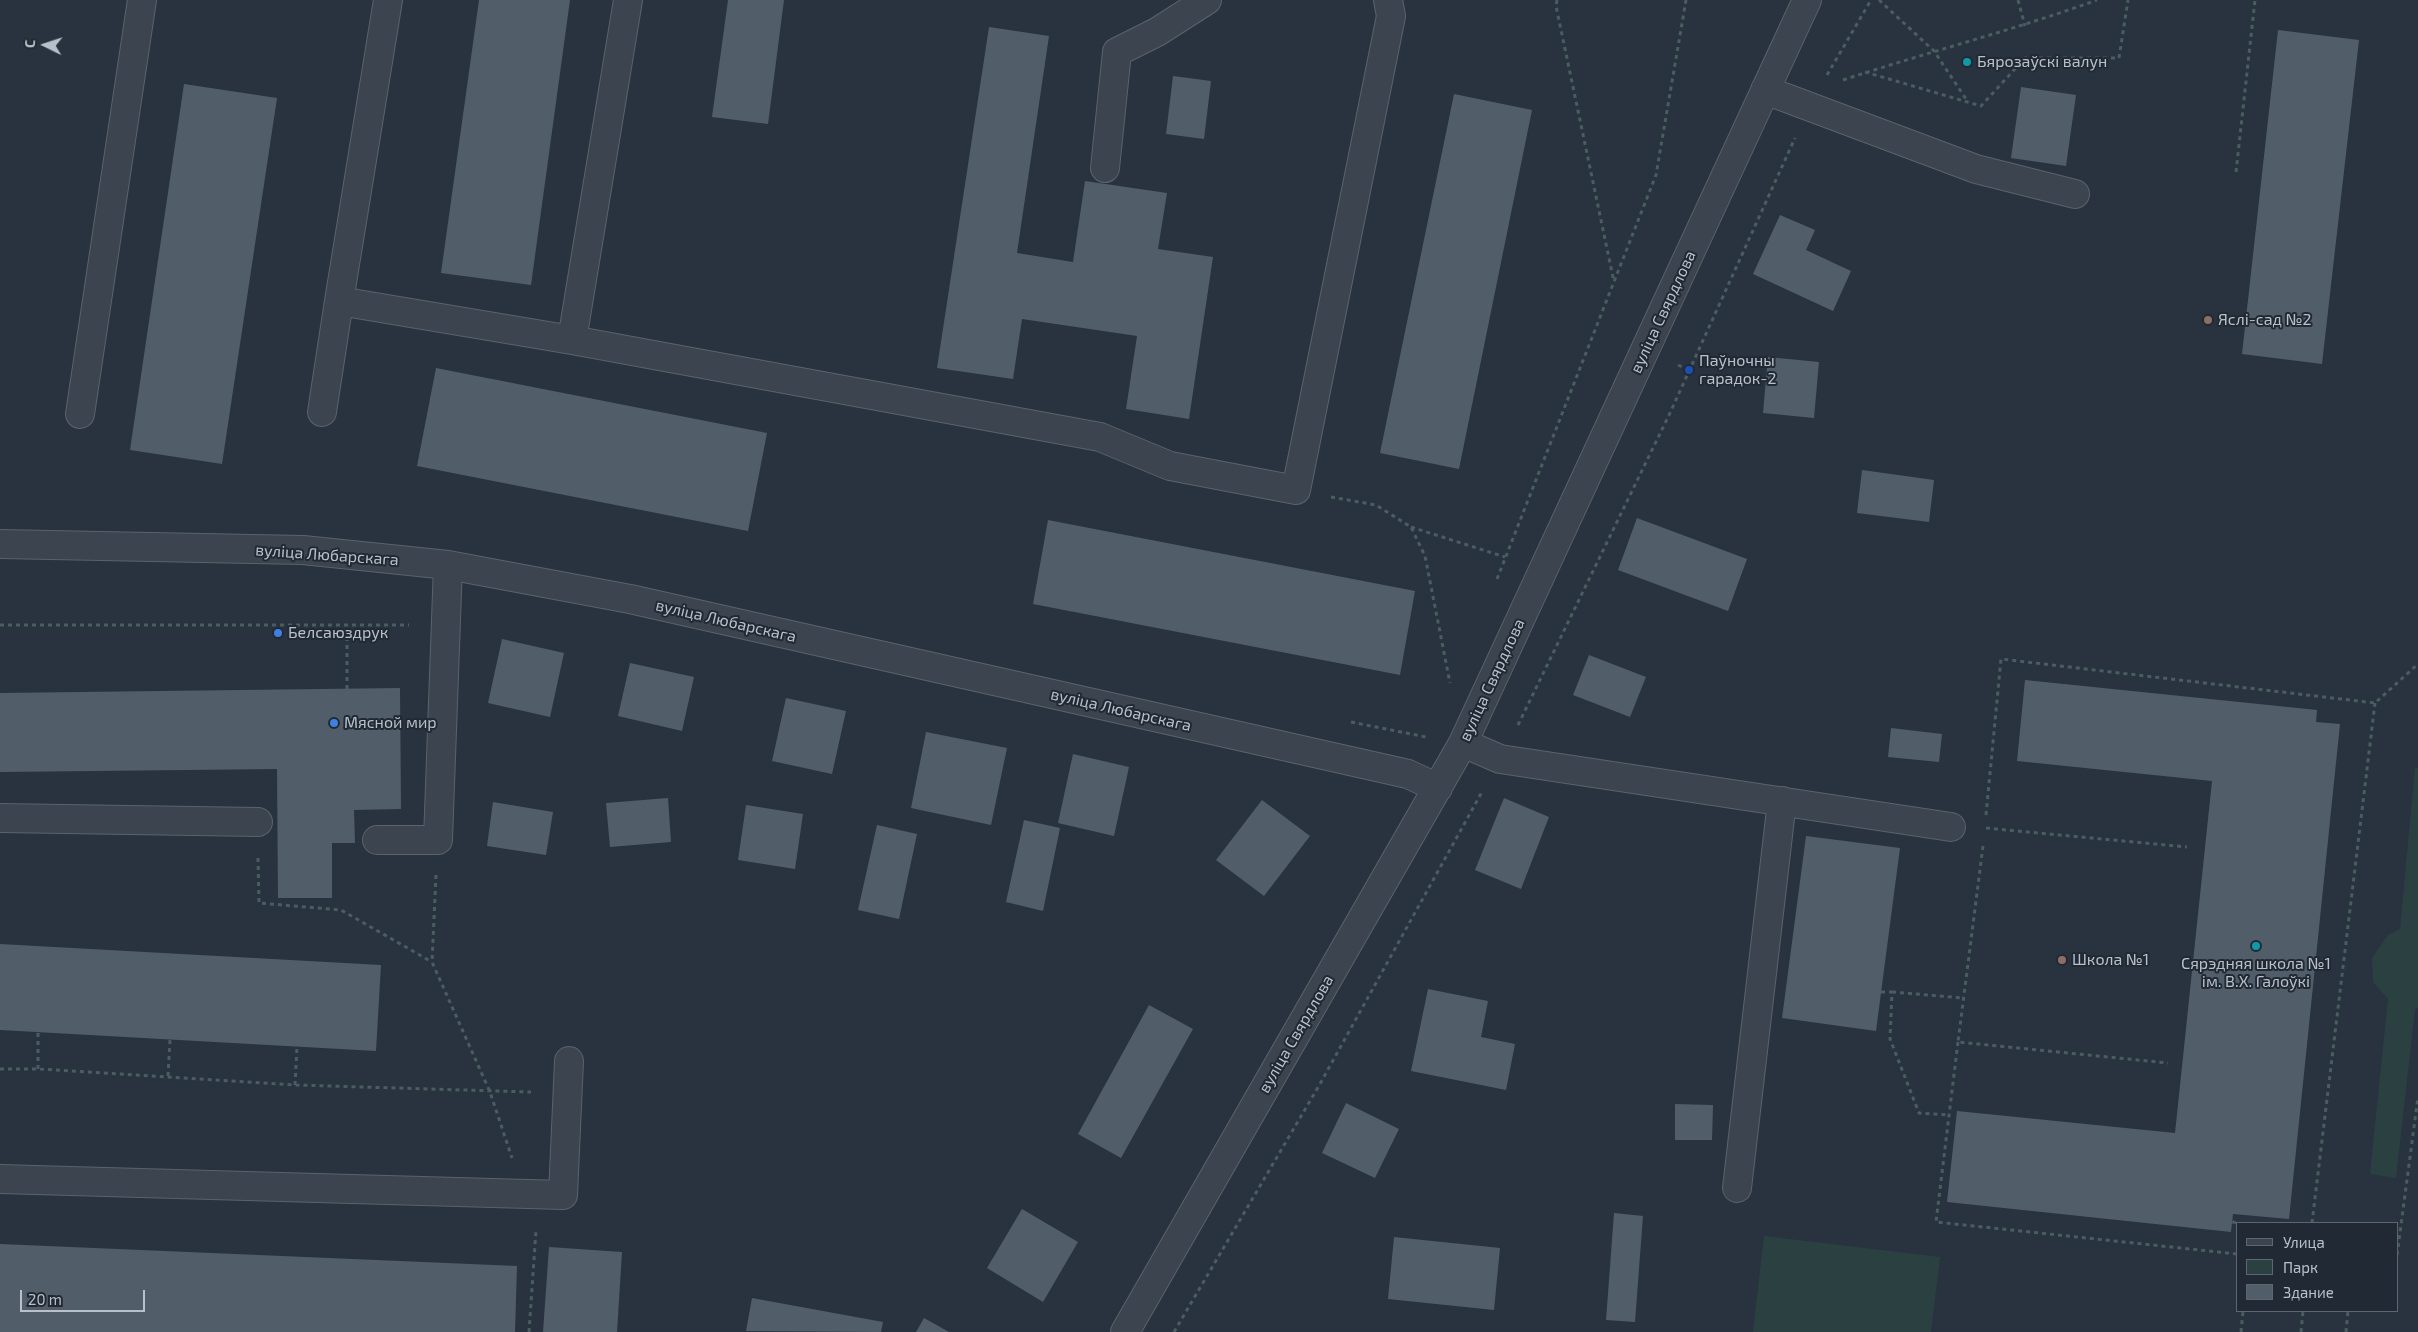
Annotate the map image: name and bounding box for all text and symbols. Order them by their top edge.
north arrow [20,20,70,70]
text: С [21,39,38,49]
place label: Бярозаўскі валун [1977,52,2107,72]
marker: Бярозаўскі валун [1961,56,1973,68]
street label: вуліца Свярдлова [1626,248,1700,376]
place label: Яслі-сад №2 [2218,310,2312,330]
marker: Яслі-сад №2 [2202,314,2214,326]
place label: Паўночны гарадок-2 [1699,351,1776,389]
marker: Паўночны гарадок-2 [1683,364,1695,376]
street label: вуліца Любарскага [255,540,399,570]
street label: вуліца Любарскага [654,595,798,647]
street label: вуліца Свярдлова [1455,616,1529,744]
place label: Белсаюздрук [288,623,388,643]
marker: Белсаюздрук [272,627,284,639]
street label: вуліца Любарскага [1049,684,1193,736]
place label: Мясной мир [344,713,437,733]
marker: Мясной мир [328,717,340,729]
marker: Сярэдняя школа №1 ім. В.Х. Галоўкі [2250,940,2262,952]
place label: Школа №1 [2072,950,2149,970]
marker: Школа №1 [2056,954,2068,966]
place label: Сярэдняя школа №1 ім. В.Х. Галоўкі [2181,954,2331,992]
street label: вуліца Свярдлова [1254,972,1338,1096]
legend [2236,1222,2398,1312]
text: Улица [2283,1233,2325,1251]
text: Парк [2283,1258,2318,1276]
scale bar [22,1280,148,1312]
text: Здание [2283,1283,2334,1301]
text: 20 m [28,1290,62,1308]

